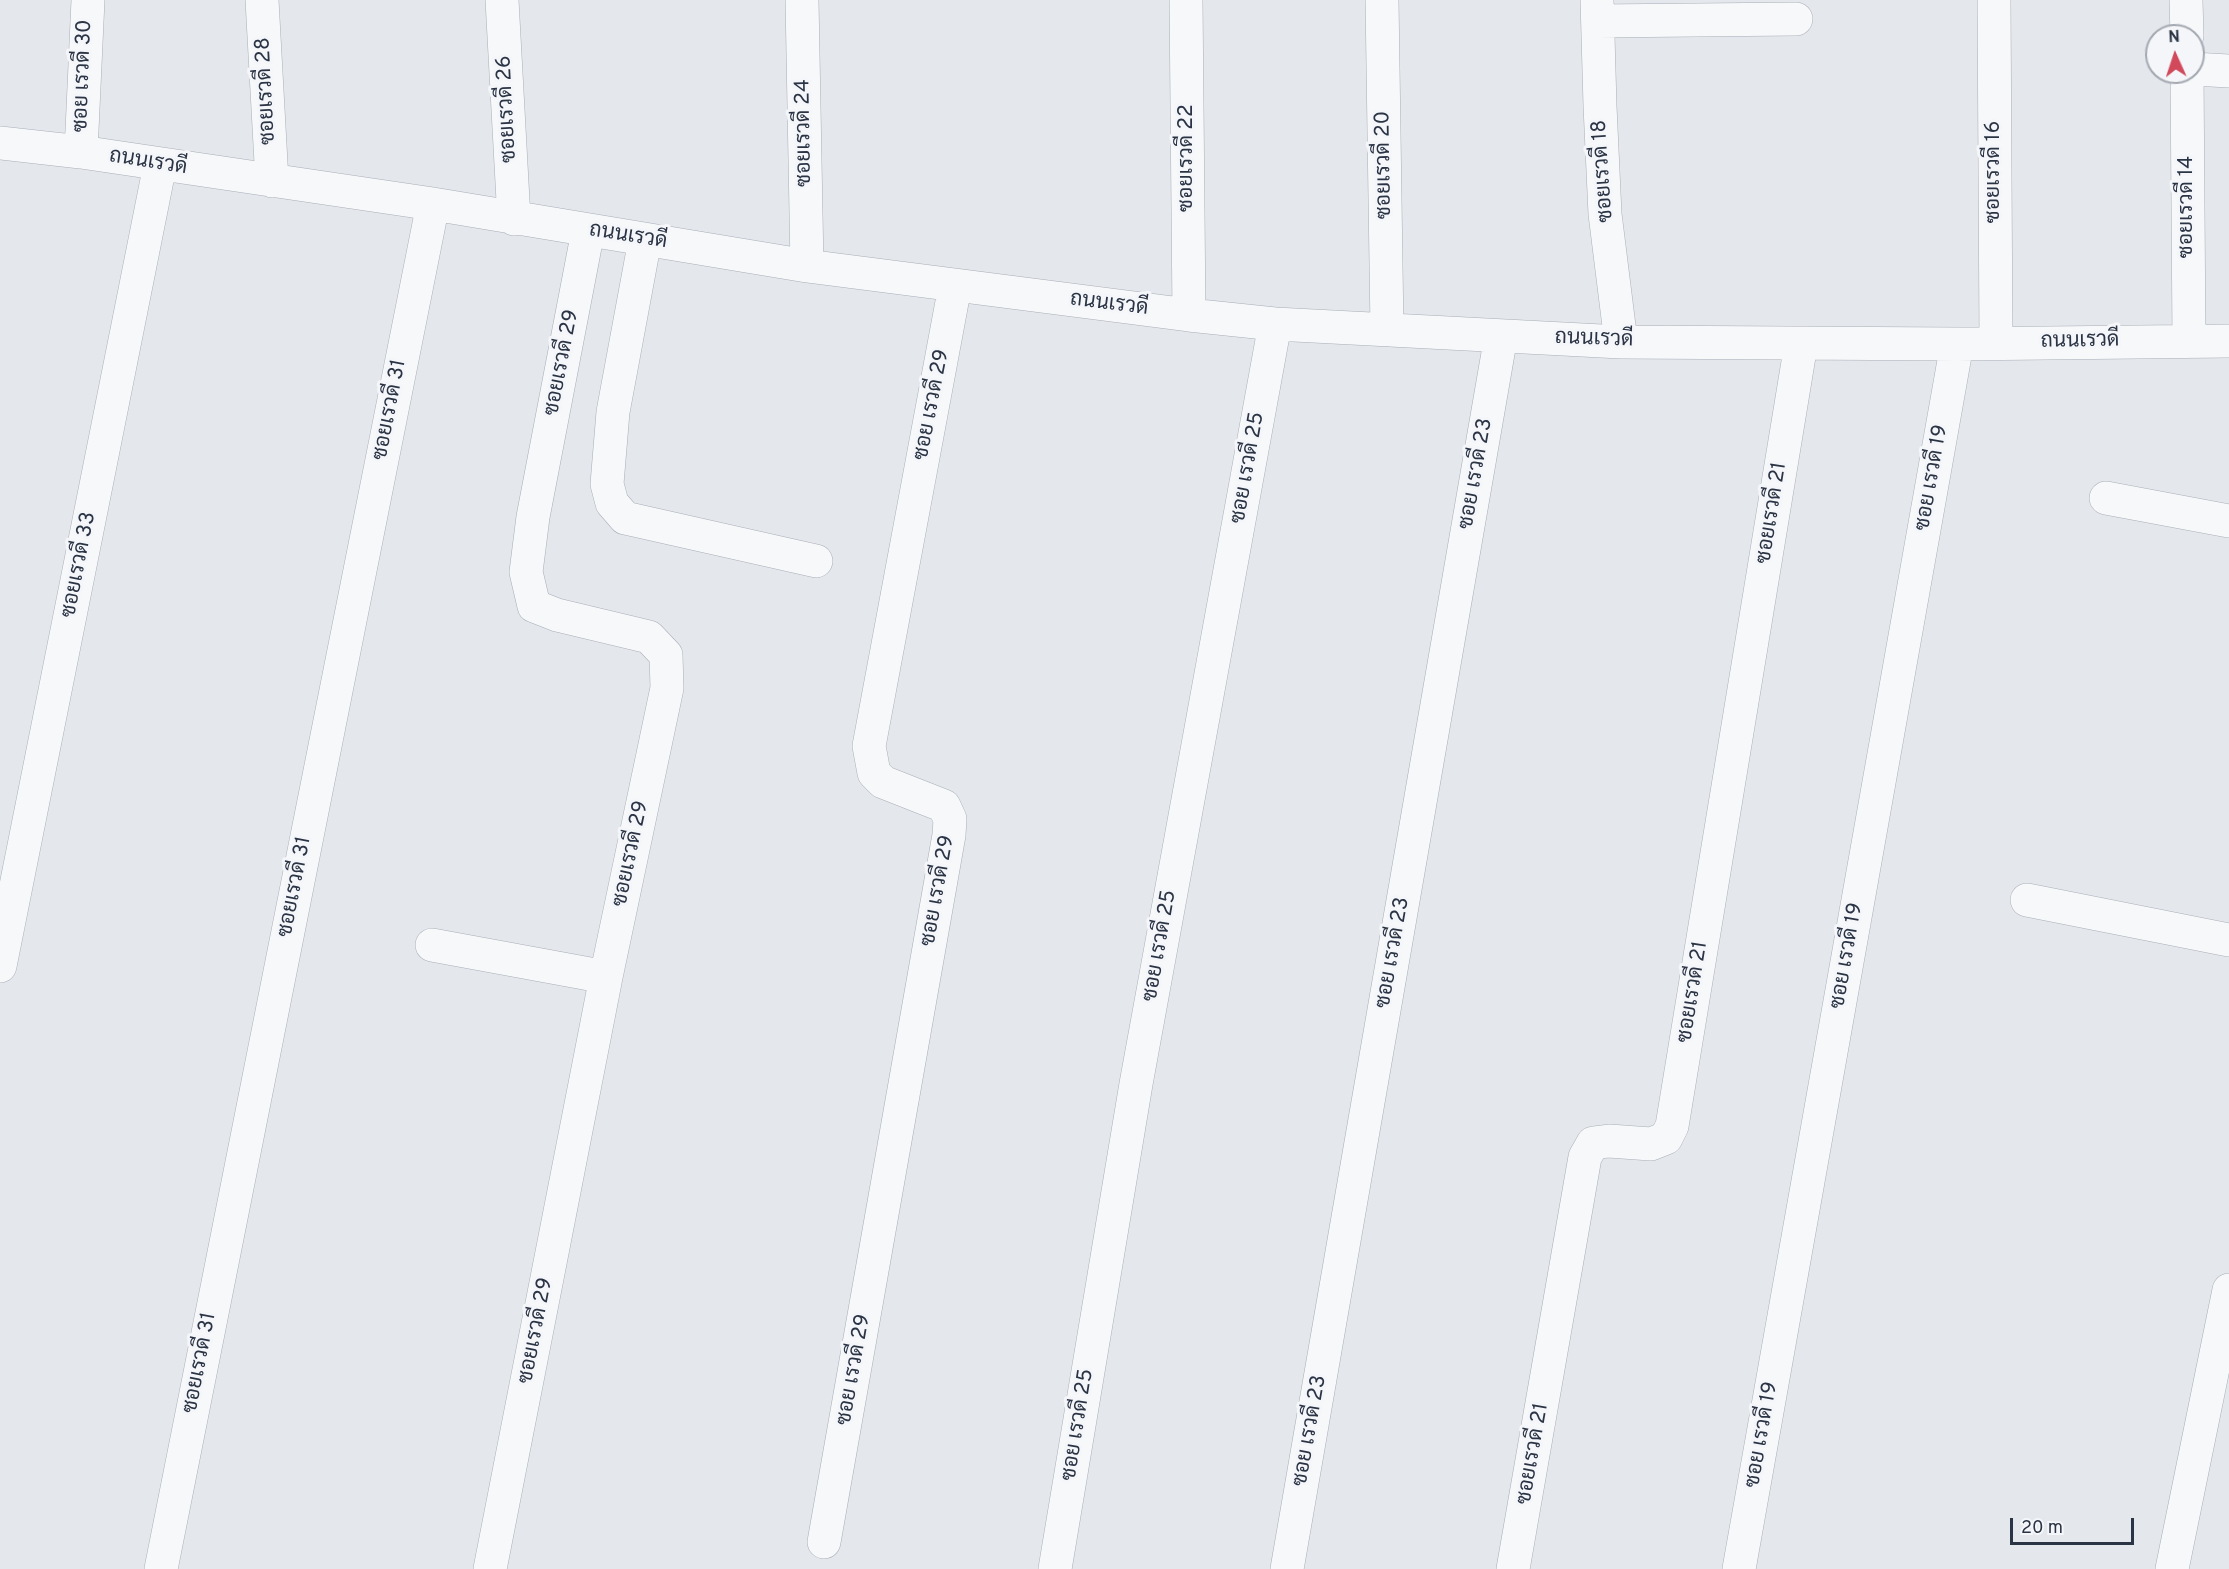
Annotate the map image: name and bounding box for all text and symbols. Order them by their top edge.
street label: ซอย เรวดี 30 [69,19,99,133]
north arrow [2145,24,2205,84]
text: N [2168,28,2180,48]
street label: ซอยเรวดี 28 [252,37,282,145]
street label: ซอยเรวดี 26 [493,55,523,163]
street label: ซอยเรวดี 24 [791,79,819,187]
street label: ซอยเรวดี 22 [1175,104,1201,212]
street label: ซอยเรวดี 20 [1371,111,1399,219]
street label: ซอยเรวดี 18 [1588,119,1620,223]
street label: ซอยเรวดี 16 [1982,121,2008,223]
street label: ถนนเรวดี [107,144,189,182]
street label: ซอยเรวดี 14 [2175,156,2201,258]
street label: ถนนเรวดี [587,218,669,256]
street label: ถนนเรวดี [1068,288,1150,322]
street label: ซอยเรวดี 29 [540,308,586,418]
street label: ถนนเรวดี [1554,326,1634,354]
street label: ถนนเรวดี [2040,329,2120,355]
street label: ซอย เรวดี 29 [910,347,956,463]
street label: ซอยเรวดี 31 [369,357,413,463]
street label: ซอย เรวดี 25 [1227,410,1271,526]
street label: ซอย เรวดี 23 [1455,416,1499,532]
street label: ซอย เรวดี 19 [1911,423,1955,533]
street label: ซอยเรวดี 21 [1753,460,1793,566]
street label: ซอยเรวดี 33 [57,510,103,620]
street label: ซอยเรวดี 29 [609,799,655,909]
street label: ซอย เรวดี 29 [917,833,961,949]
street label: ซอยเรวดี 31 [274,834,318,940]
street label: ซอย เรวดี 25 [1139,888,1183,1004]
street label: ซอย เรวดี 23 [1372,895,1416,1011]
street label: ซอย เรวดี 19 [1826,901,1870,1011]
street label: ซอยเรวดี 21 [1674,939,1714,1045]
street label: ซอยเรวดี 29 [514,1276,560,1386]
street label: ซอยเรวดี 31 [179,1310,223,1416]
street label: ซอย เรวดี 29 [833,1312,877,1428]
street label: ซอย เรวดี 25 [1058,1367,1100,1483]
street label: ซอย เรวดี 23 [1289,1373,1333,1489]
street label: ซอย เรวดี 19 [1741,1380,1785,1490]
street label: ซอยเรวดี 21 [1513,1401,1555,1507]
scale bar [2013,1506,2138,1544]
text: 20 m [2021,1517,2063,1540]

